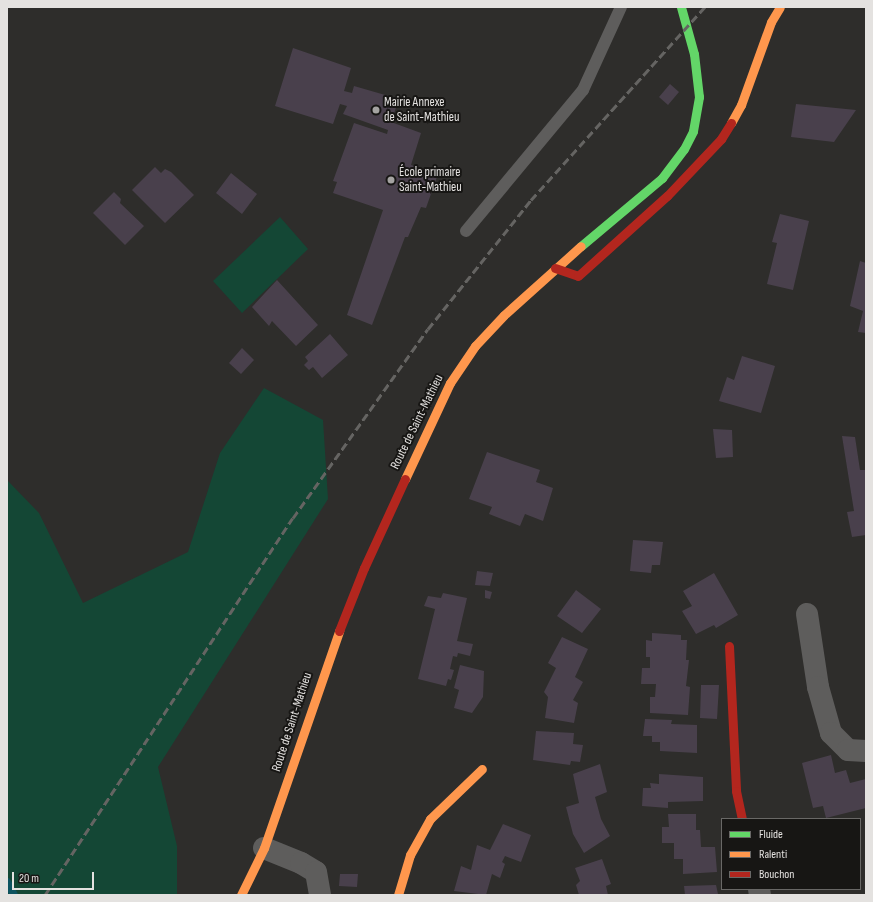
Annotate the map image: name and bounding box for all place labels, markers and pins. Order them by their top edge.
place label: Mairie Annexe de Saint-Mathieu [384,95,459,126]
marker: Mairie Annexe de Saint-Mathieu [371,105,381,115]
place label: École primaire Saint-Mathieu [399,165,462,196]
marker: École primaire Saint-Mathieu [386,175,396,185]

